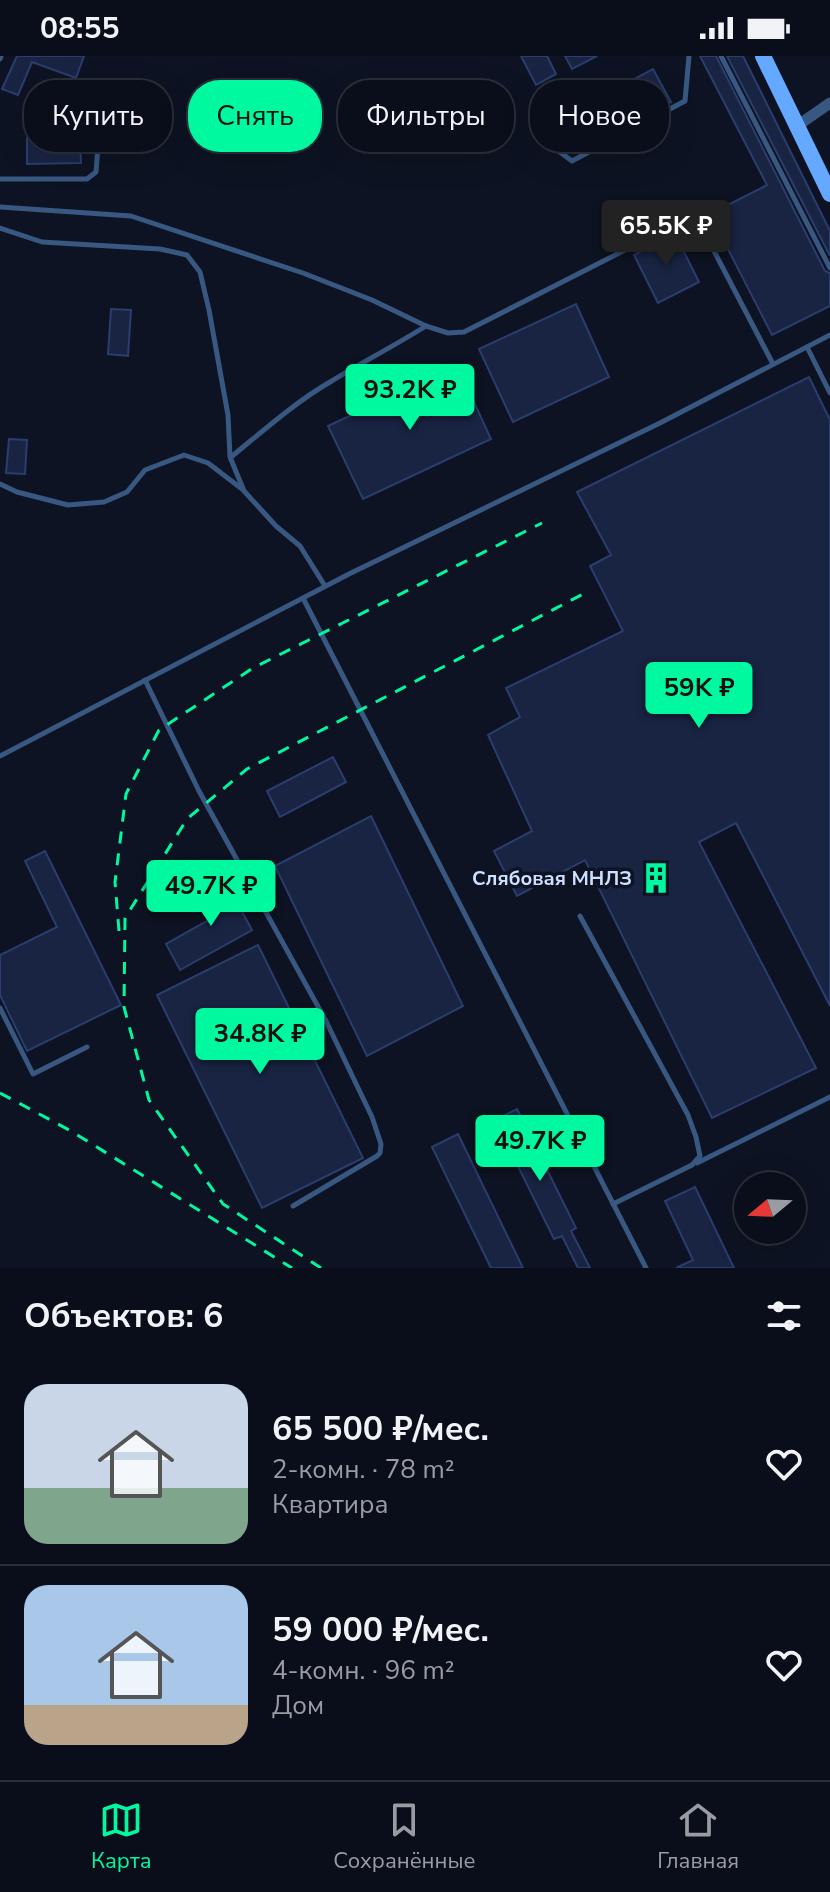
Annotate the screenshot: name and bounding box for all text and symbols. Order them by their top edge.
text: 08:55 [40,8,119,49]
chip: Купить [24,80,172,152]
chip: Снять [188,80,322,152]
chip: Фильтры [338,80,514,152]
chip: Новое [530,80,669,152]
pin: 65.5K ₽ [592,200,740,268]
text: 65.5K ₽ [619,208,713,243]
pin: 93.2K ₽ [336,364,484,432]
text: 93.2K ₽ [363,372,457,407]
pin: 59K ₽ [643,662,755,730]
text: 59K ₽ [663,670,735,705]
pin: 49.7K ₽ [137,860,285,928]
building icon: Слябовая МНЛЗ [639,861,673,895]
place label: Слябовая МНЛЗ [472,865,632,892]
text: 49.7K ₽ [164,868,258,903]
pin: 34.8K ₽ [186,1008,334,1076]
text: 34.8K ₽ [213,1016,307,1051]
pin: 49.7K ₽ [466,1115,614,1183]
text: 49.7K ₽ [493,1123,587,1158]
north arrow [734,1172,806,1244]
map controls [734,1172,806,1244]
text: Объектов: 6 [24,1293,223,1339]
icon: filters [762,1294,806,1338]
text: 65 500 ₽/мес. [272,1406,489,1452]
icon: home [88,1416,184,1512]
icon: heart [762,1442,806,1486]
text: 2-комн. · 78 m² [272,1452,455,1487]
text: Квартира [272,1487,388,1522]
text: 59 000 ₽/мес. [272,1607,489,1653]
icon: home [88,1617,184,1713]
icon: heart [762,1643,806,1687]
text: 4-комн. · 96 m² [272,1653,455,1688]
text: Дом [272,1688,324,1723]
tab: Карта [91,1798,152,1876]
tab: Сохранённые [333,1798,475,1876]
tab: Главная [657,1798,739,1876]

